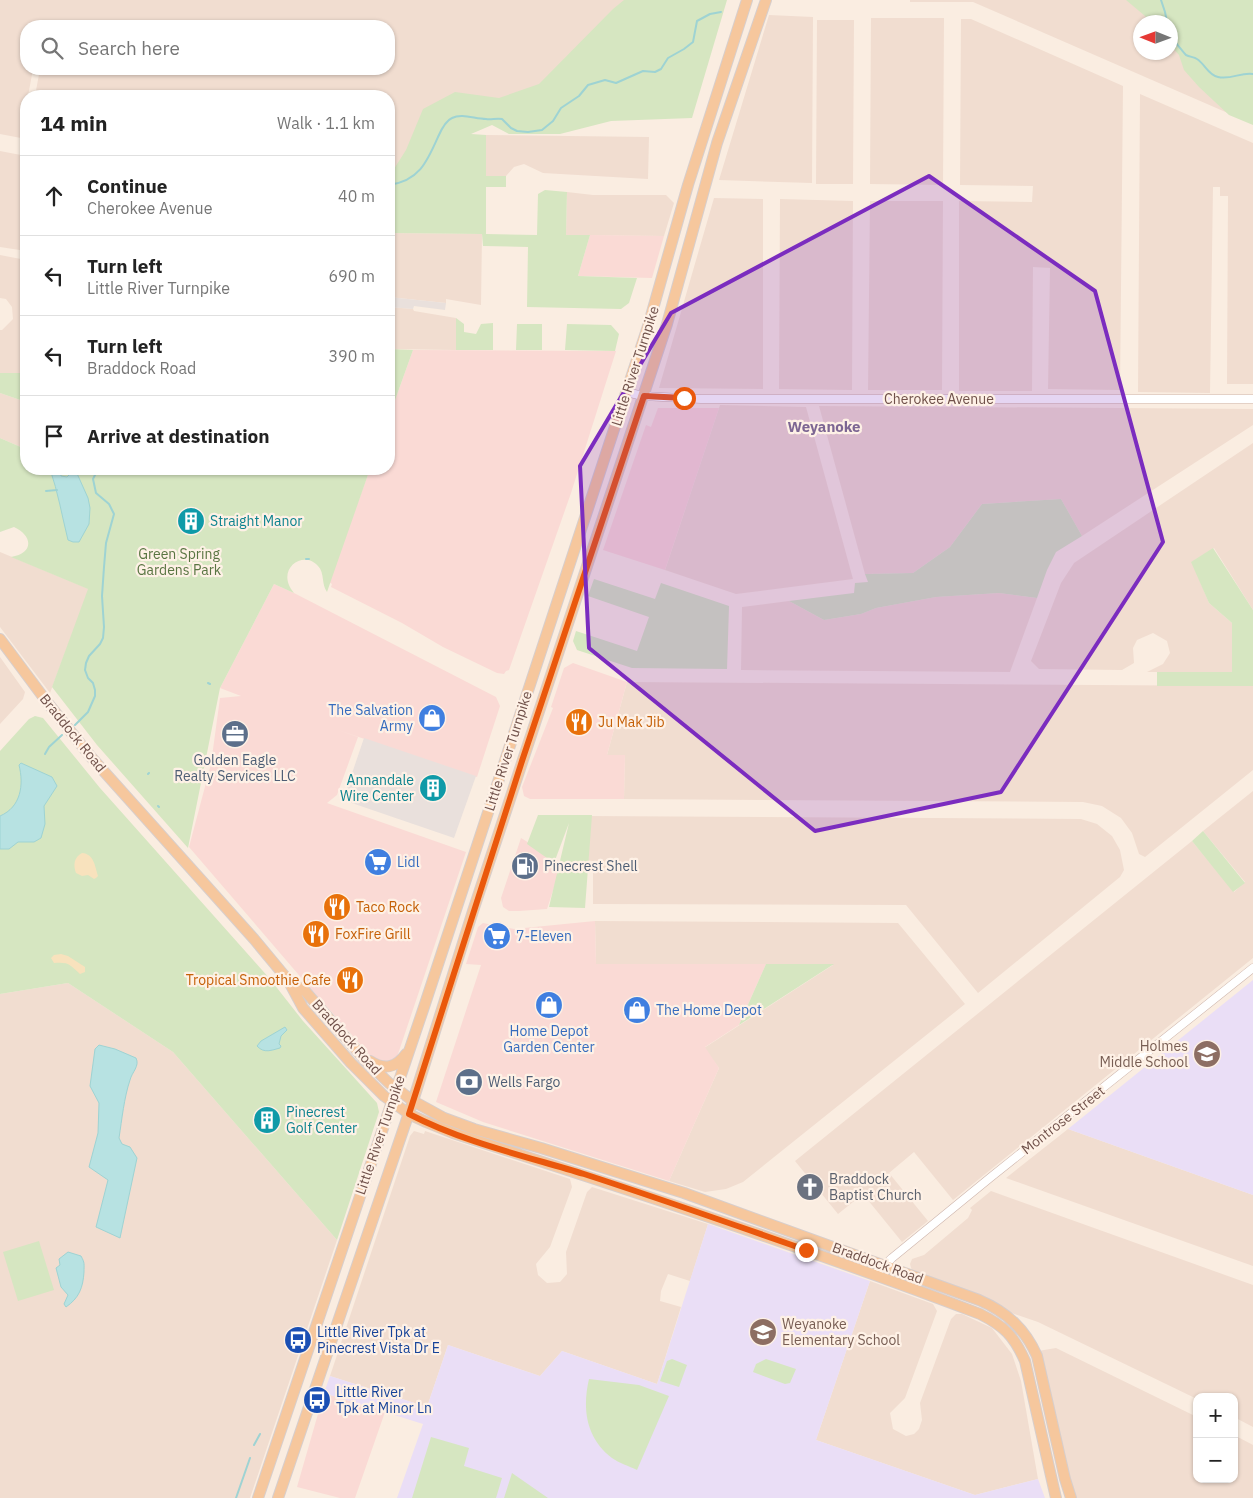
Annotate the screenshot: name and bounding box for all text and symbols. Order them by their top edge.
north arrow [1133,15,1178,60]
search box [20,20,395,75]
icon: search [38,34,66,62]
text: Search here [78,36,180,60]
text: 14 min [40,109,107,137]
text: Walk · 1.1 km [277,113,375,133]
text: Continue [87,174,167,198]
icon: ahead [40,182,68,210]
text: 40 m [338,186,375,206]
text: Cherokee Avenue [87,198,213,218]
text: Turn left [87,254,163,278]
icon: left [40,262,68,290]
text: 690 m [328,266,375,286]
text: Little River Turnpike [87,278,230,298]
street label: Little River Turnpike [607,303,663,428]
text: Turn left [87,334,163,358]
icon: left [40,342,68,370]
text: 390 m [328,346,375,366]
text: Braddock Road [87,358,196,378]
route start [673,387,696,410]
street label: Cherokee Avenue [884,390,994,408]
district label: Weyanoke [788,417,860,436]
icon: arrive [40,422,68,450]
text: Arrive at destination [87,424,270,448]
building icon: Straight Manor [176,506,206,536]
place label: Straight Manor [210,512,302,530]
park label: Green Spring Gardens Park [137,545,222,579]
street label: Little River Turnpike [480,688,536,813]
street label: Braddock Road [36,690,110,776]
place label: The Salvation Army [328,701,413,735]
shop icon: The Salvation Army [417,703,447,733]
restaurant icon: Ju Mak Jib [564,707,594,737]
place label: Ju Mak Jib [598,713,665,731]
office icon: Golden Eagle Realty Services LLC [220,719,250,749]
place label: Golden Eagle Realty Services LLC [174,751,296,785]
place label: Annandale Wire Center [340,771,414,805]
building icon: Annandale Wire Center [418,773,448,803]
supermarket icon: Lidl [363,847,393,877]
fuel station icon: Pinecrest Shell [510,851,540,881]
place label: Lidl [397,853,420,871]
place label: Pinecrest Shell [544,857,638,875]
restaurant icon: Taco Rock [322,892,352,922]
place label: Taco Rock [356,898,420,916]
restaurant icon: FoxFire Grill [301,919,331,949]
supermarket icon: 7-Eleven [482,921,512,951]
place label: FoxFire Grill [335,925,411,943]
place label: 7-Eleven [516,927,572,945]
restaurant icon: Tropical Smoothie Cafe [335,965,365,995]
place label: Tropical Smoothie Cafe [186,971,331,989]
shop icon: Home Depot Garden Center [534,990,564,1020]
street label: Braddock Road [308,995,386,1079]
shop icon: The Home Depot [622,995,652,1025]
place label: The Home Depot [656,1001,762,1019]
place label: Home Depot Garden Center [503,1022,595,1056]
place label: Holmes Middle School [1099,1037,1188,1071]
school or university icon: Holmes Middle School [1192,1039,1222,1069]
bank icon: Wells Fargo [454,1067,484,1097]
street label: Little River Turnpike [351,1073,409,1197]
place label: Wells Fargo [488,1073,560,1091]
street label: Montrose Street [1018,1082,1108,1158]
place label: Pinecrest Golf Center [286,1103,357,1137]
building icon: Pinecrest Golf Center [252,1105,282,1135]
place label: Braddock Baptist Church [829,1170,922,1204]
church icon: Braddock Baptist Church [795,1172,825,1202]
street label: Braddock Road [830,1238,926,1288]
route end [795,1239,818,1262]
place label: Weyanoke Elementary School [782,1315,900,1349]
school or university icon: Weyanoke Elementary School [748,1317,778,1347]
place label: Little River Tpk at Pinecrest Vista Dr E [317,1323,440,1357]
bus stop icon: Little River Tpk at Pinecrest Vista Dr E [283,1325,313,1355]
place label: Little River Tpk at Minor Ln [336,1383,432,1417]
bus stop icon: Little River Tpk at Minor Ln [302,1385,332,1415]
map controls [1193,1393,1238,1483]
button: + [1193,1393,1238,1438]
button: − [1193,1438,1238,1483]

